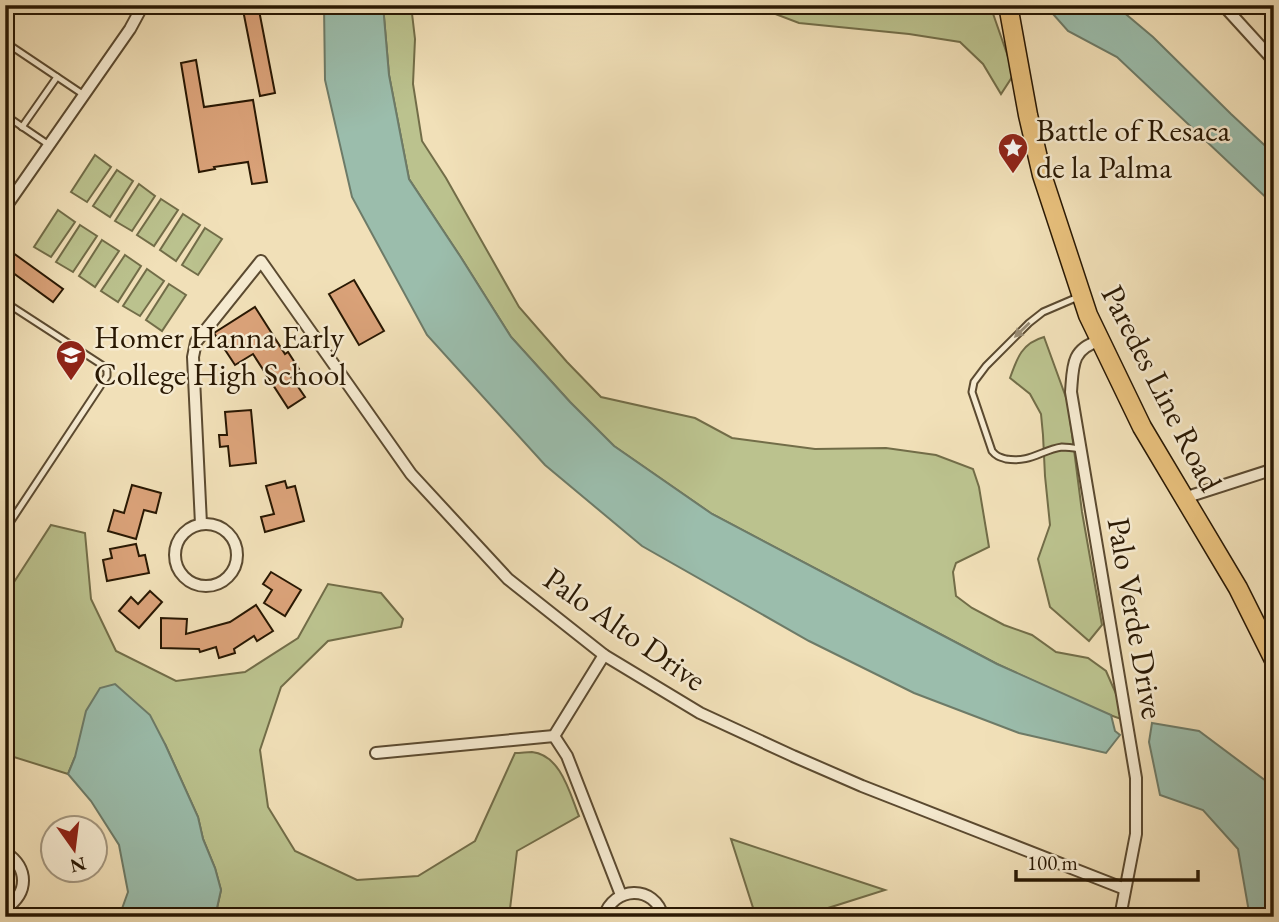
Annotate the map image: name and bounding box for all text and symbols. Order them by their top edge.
place label: Battle of Resaca de la Palma [1036,109,1231,188]
place icon: Battle of Resaca de la Palma [996,131,1030,175]
street label: Paredes Line Road [1092,278,1232,499]
place label: Homer Hanna Early College High School [94,316,347,395]
one-way arrow [1014,322,1031,338]
school or university icon: Homer Hanna Early College High School [54,338,88,382]
street label: Palo Verde Drive [1098,514,1174,722]
street label: Palo Alto Drive [535,558,715,700]
north arrow [38,814,108,884]
scale bar [1016,838,1198,882]
text: 100 m [1027,849,1078,876]
text: N [67,851,88,879]

